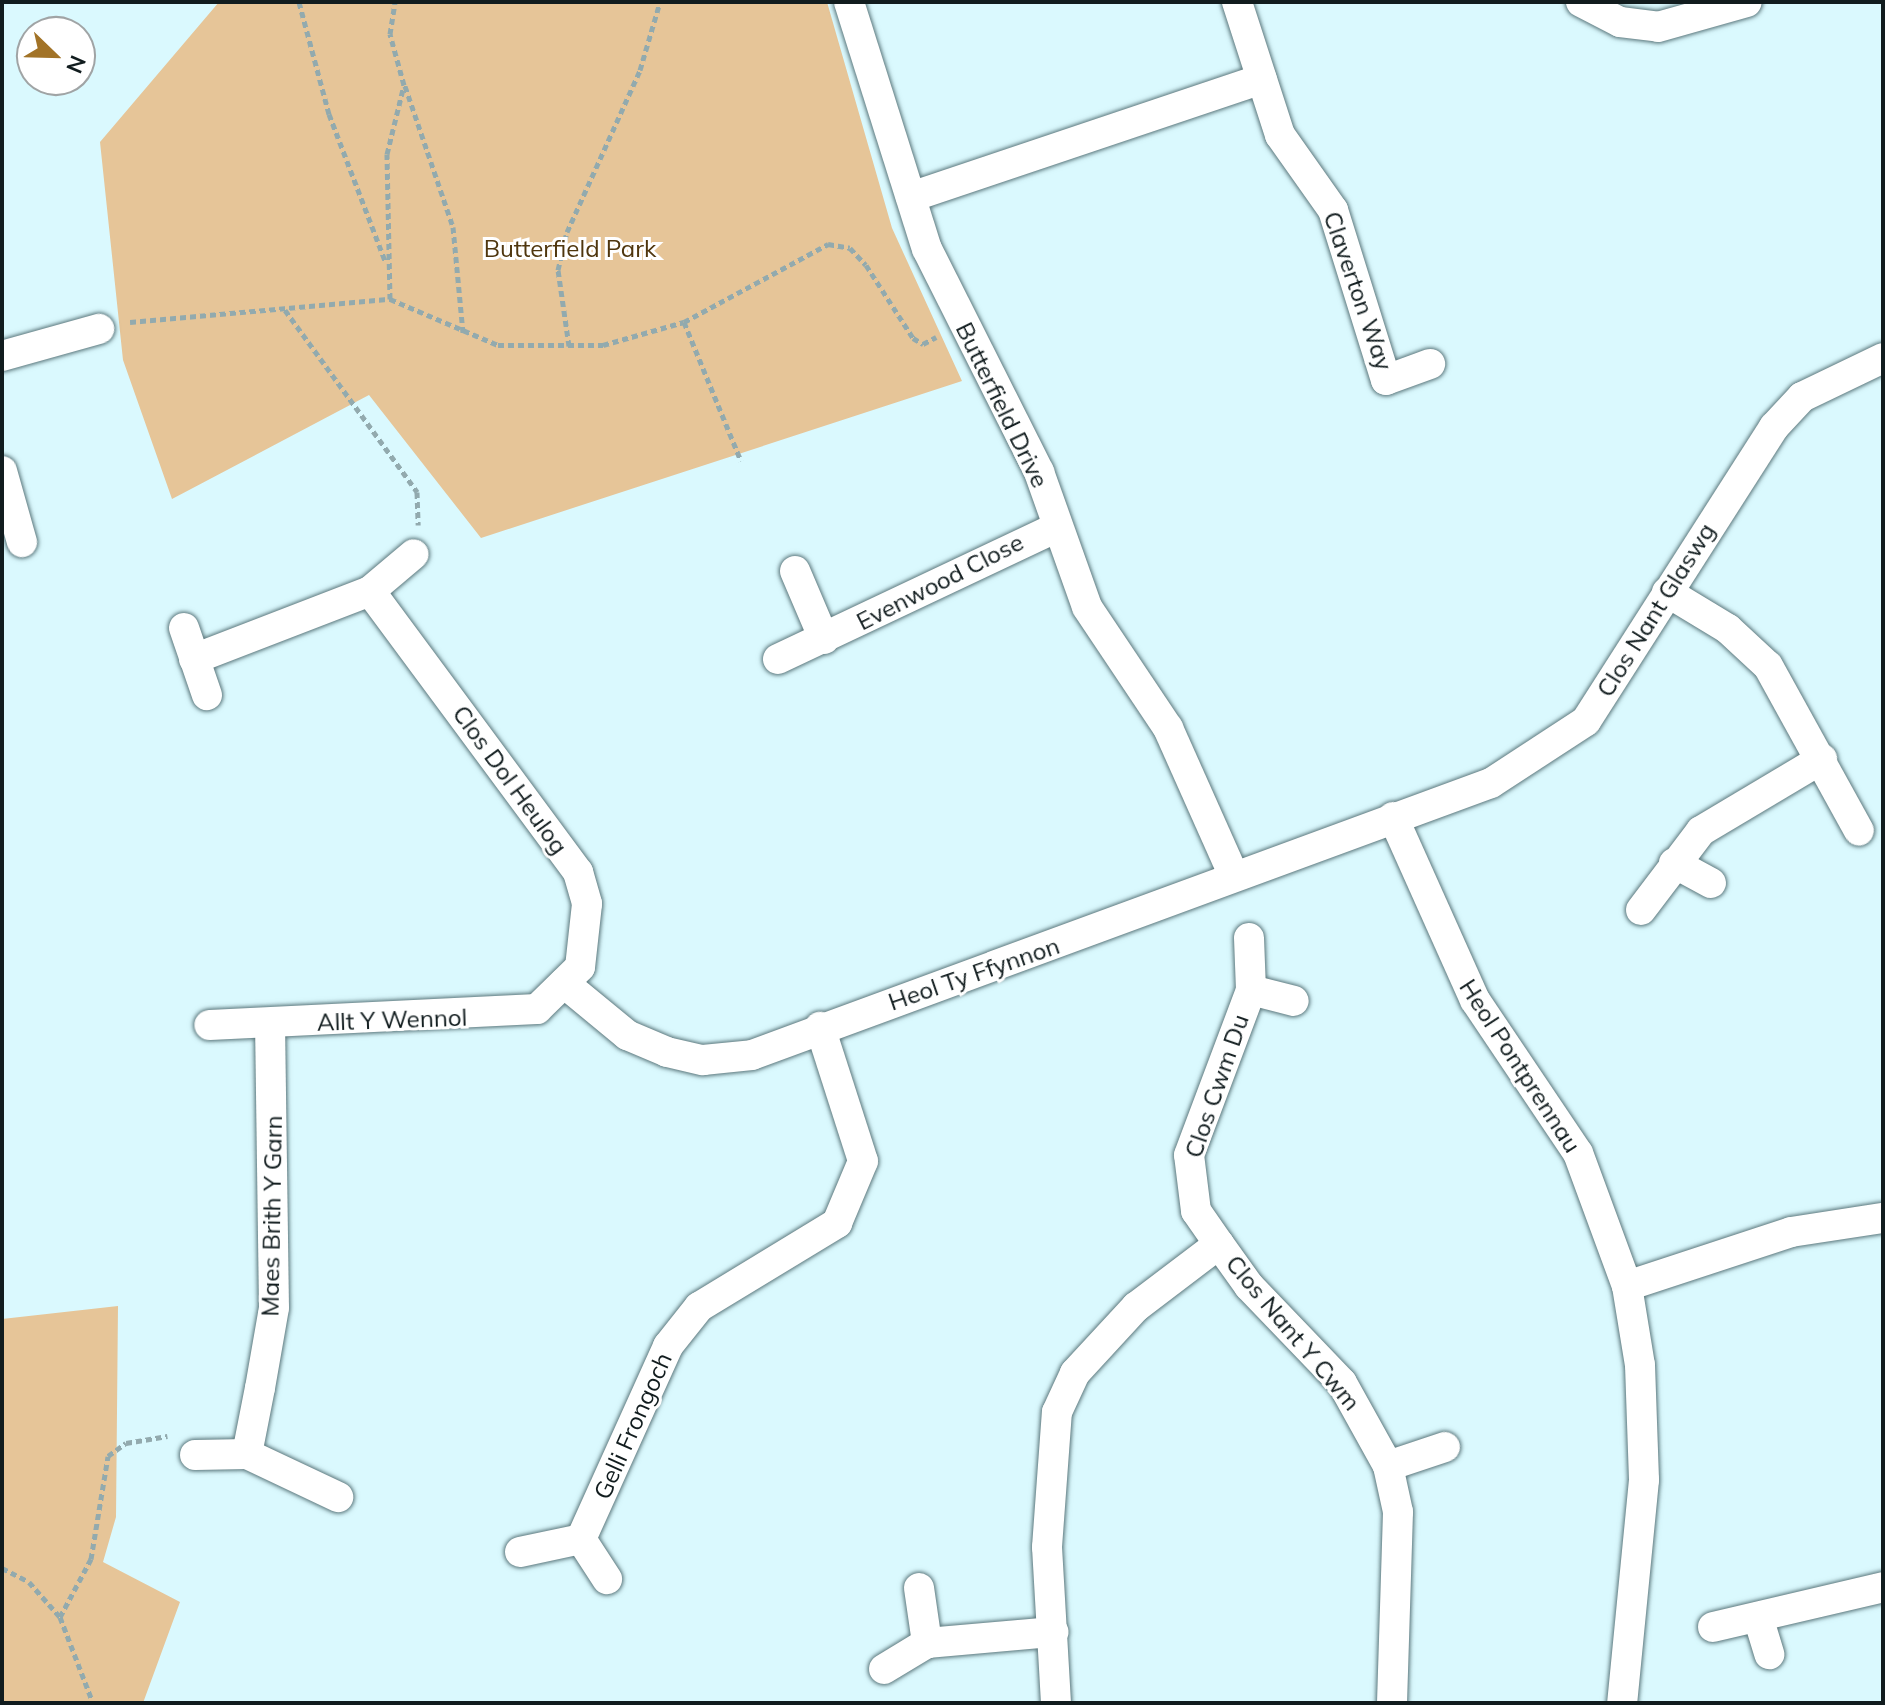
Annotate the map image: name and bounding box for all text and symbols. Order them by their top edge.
north arrow [16,16,96,96]
text: N [60,51,92,78]
street label: Claverton Way [1317,208,1399,374]
park label: Butterfield Park [484,235,656,263]
street label: Butterfield Drive [950,318,1054,492]
street label: Clos Nant Glaswg [1591,518,1721,702]
street label: Evenwood Close [852,528,1028,636]
street label: Clos Dol Heulog [446,700,574,860]
street label: Heol Ty Ffynnon [885,931,1063,1017]
street label: Heol Pontprennau [1453,974,1587,1158]
street label: Allt Y Wennol [316,1003,468,1037]
street label: Clos Cwm Du [1179,1010,1255,1162]
street label: Maes Brith Y Garn [256,1115,288,1317]
street label: Clos Nant Y Cwm [1220,1250,1366,1416]
street label: Gelli Frongoch [588,1348,678,1504]

